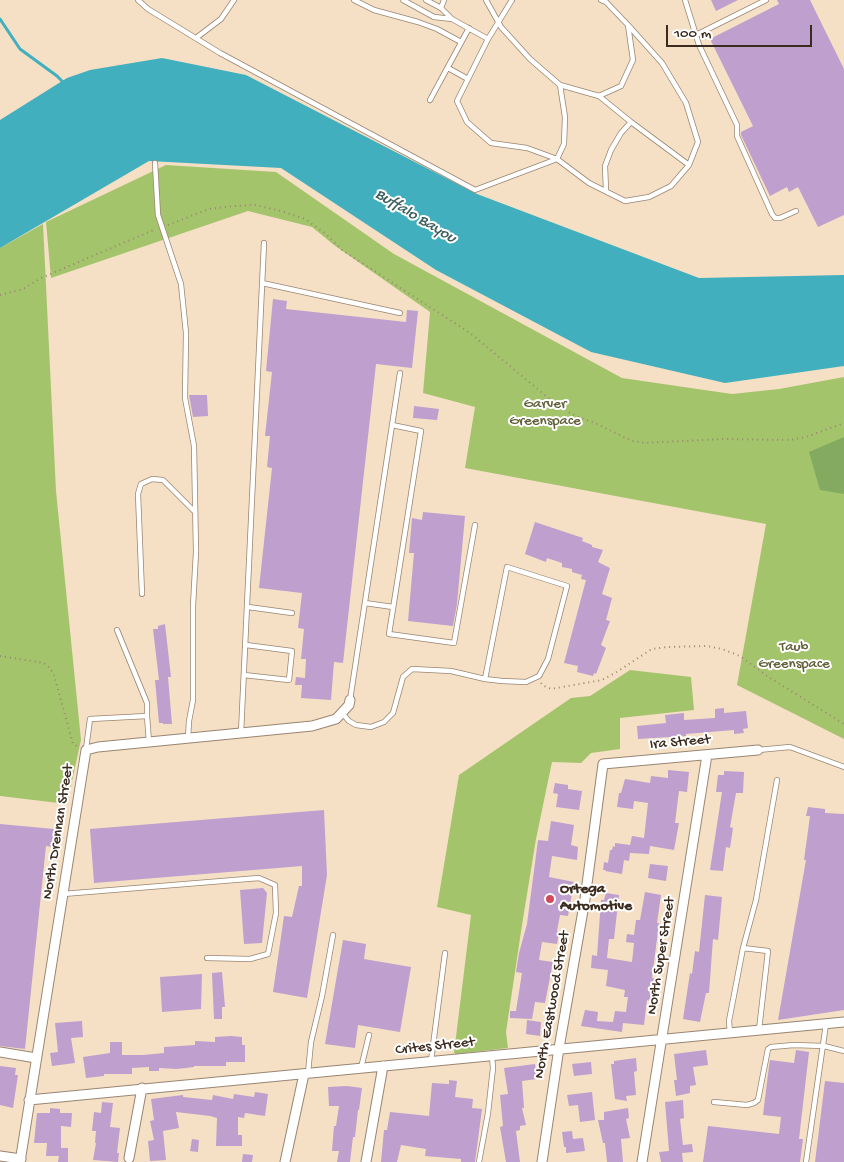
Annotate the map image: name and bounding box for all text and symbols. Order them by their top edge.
scale bar [669,15,815,47]
text: 100 m [674,25,711,43]
water label: Buffalo Bayou [371,185,459,249]
park label: Garver Greenspace [509,396,581,431]
park label: Taub Greenspace [758,639,830,674]
street label: Ira Street [649,731,711,755]
street label: North Drennan Street [39,763,79,901]
place label: Ortega Automotive [560,881,632,916]
marker: Ortega Automotive [544,893,556,905]
street label: North Super Street [644,896,680,1016]
street label: North Eastwood Street [531,930,575,1080]
street label: Crites Street [394,1034,476,1060]

